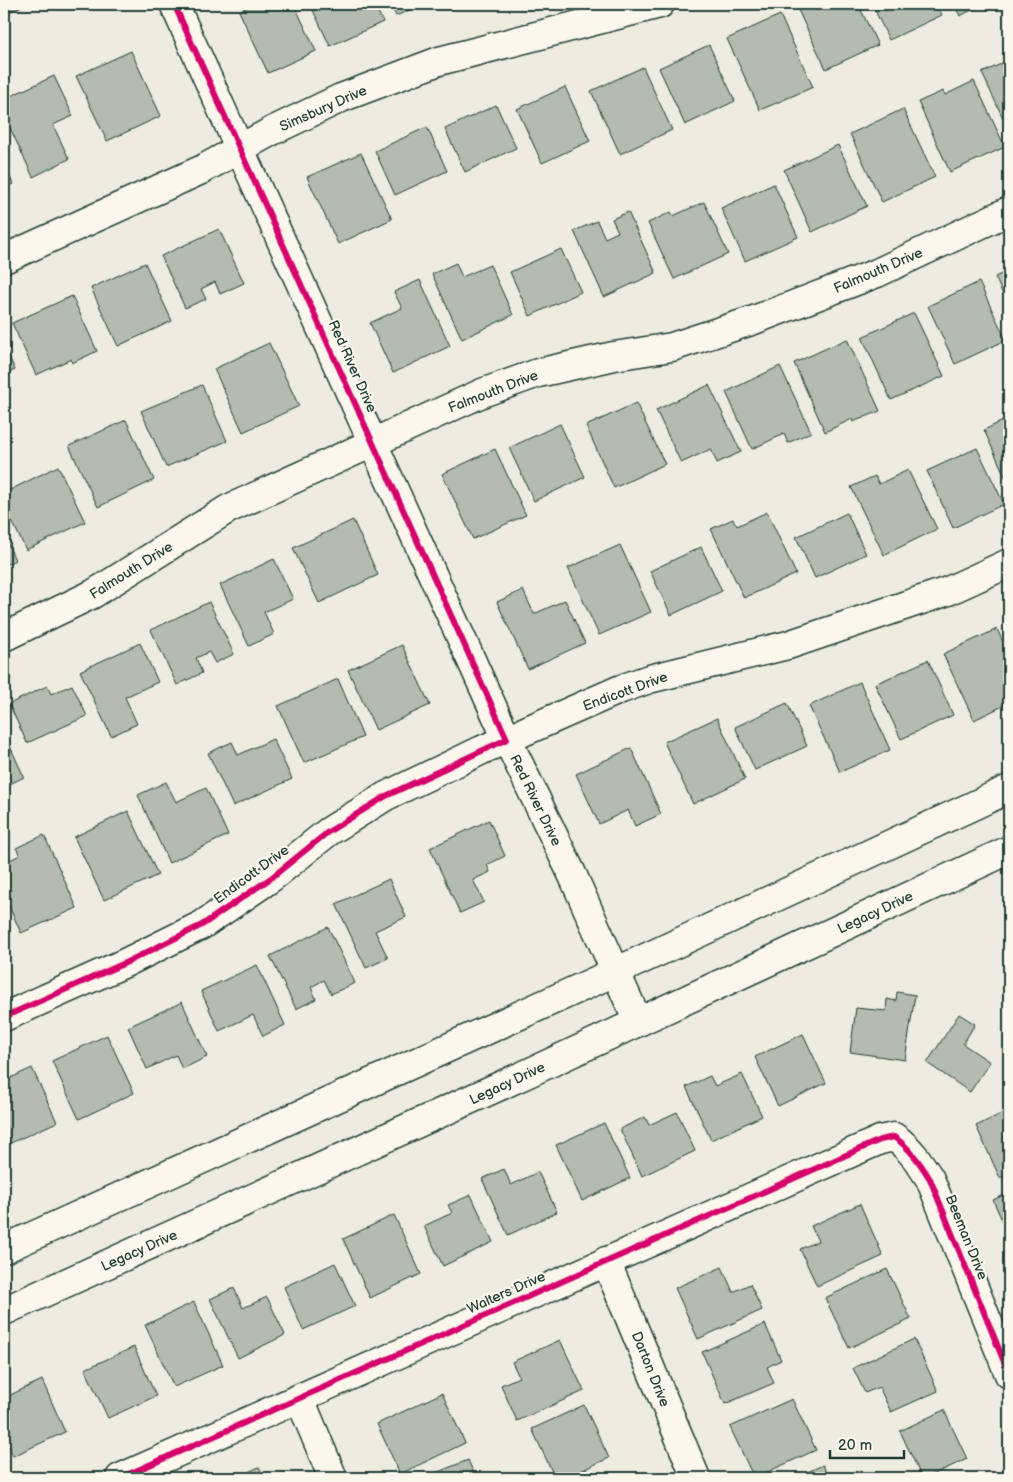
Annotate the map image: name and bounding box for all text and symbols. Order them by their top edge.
street label: Simsbury Drive [277,82,369,135]
street label: Falmouth Drive [831,244,925,297]
street label: Red River Drive [325,317,381,415]
street label: Falmouth Drive [446,367,541,416]
street label: Falmouth Drive [87,538,176,603]
street label: Endicott Drive [580,668,670,715]
street label: Red River Drive [506,752,565,849]
street label: Endicott Drive [210,841,292,907]
street label: Legacy Drive [835,888,916,937]
street label: Legacy Drive [467,1059,548,1108]
street label: Beeman Drive [942,1192,991,1282]
street label: Legacy Drive [99,1226,180,1275]
street label: Walters Drive [464,1268,548,1317]
street label: Darton Drive [628,1329,673,1409]
scale bar [830,1427,904,1459]
text: 20 m [838,1436,872,1455]

